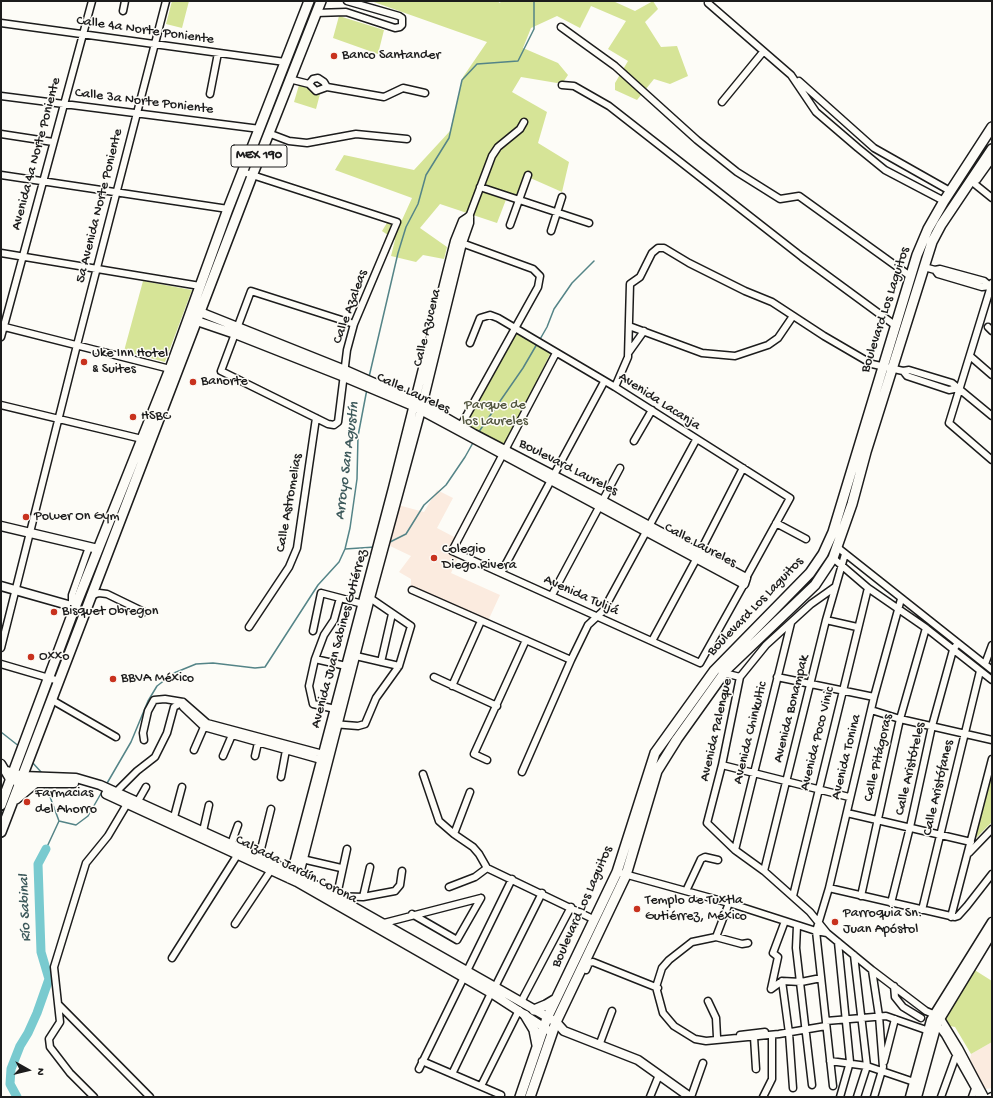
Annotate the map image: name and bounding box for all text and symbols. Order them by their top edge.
street label: Calle 4a Norte Poniente [75,13,215,49]
place label: Banco Santander [342,48,440,64]
marker: Banco Santander [329,51,339,61]
street label: Avenida 4a Norte Poniente [9,76,65,232]
street label: Calle 3a Norte Poniente [74,85,214,119]
street label: 5a Avenida Norte Poniente [73,127,127,285]
road number: MEX 190 [231,145,287,167]
street label: Boulevard Los Laguitos [858,245,914,375]
street label: Calle Azaleas [330,268,372,346]
street label: Calle Azucena [410,287,446,369]
place label: Uke Inn Hotel & Suites [92,346,168,378]
marker: Uke Inn Hotel & Suites [79,357,89,367]
street label: Avenida Lacanja [615,369,703,435]
street label: Calle Laureles [374,370,452,418]
place label: Banorte [201,374,248,390]
marker: Banorte [188,377,198,387]
park label: Parque de los Laureles [462,398,528,430]
water label: Arroyo San Agustín [332,401,364,521]
place label: HSBC [141,409,170,425]
marker: HSBC [128,412,138,422]
street label: Boulevard Laureles [516,436,620,500]
street label: Calle Astromelias [273,452,307,554]
place label: Power On Gym [34,509,119,525]
marker: Power On Gym [21,512,31,522]
street label: Calle Laureles [661,520,739,572]
place label: Colegio Diego Rivera [442,542,516,574]
street label: Avenida Juan Sabines Gutiérrez [308,548,372,730]
marker: Colegio Diego Rivera [429,553,439,563]
street label: Boulevard Los Laguitos [704,554,808,660]
street label: Avenida Tulijá [541,572,621,620]
place label: Bisquet Obregon [62,604,158,620]
marker: Bisquet Obregon [49,607,59,617]
place label: Oxxo [39,649,69,665]
marker: Oxxo [26,652,36,662]
street label: Avenida Bonampak [771,653,813,765]
place label: BBVA México [121,671,194,687]
marker: BBVA México [108,674,118,684]
street label: Avenida Palenque [697,677,737,783]
street label: Avenida Chinkultic [730,680,772,786]
street label: Avenida Poco Vinic [797,685,839,793]
street label: Avenida Tonina [828,713,866,801]
street label: Calle Pitágoras [861,713,897,803]
street label: Calle Aristóteles [892,721,930,817]
street label: Calle Aristófanes [920,739,958,837]
place label: Farmacias del Ahorro [35,786,97,818]
marker: Farmacias del Ahorro [22,797,32,807]
street label: Calzada Jardín Corona [232,832,360,908]
street label: Boulevard Los Laguitos [549,844,617,970]
water label: Río Sabinal [16,874,36,942]
place label: Templo de Tuxtla Gutiérrez, México [645,893,747,926]
marker: Templo de Tuxtla Gutiérrez, México [632,904,642,914]
place label: Parroquia Sn. Juan Apóstol [843,906,922,938]
marker: Parroquia Sn. Juan Apóstol [830,917,840,927]
north arrow [8,1050,48,1090]
text: N [33,1067,46,1076]

